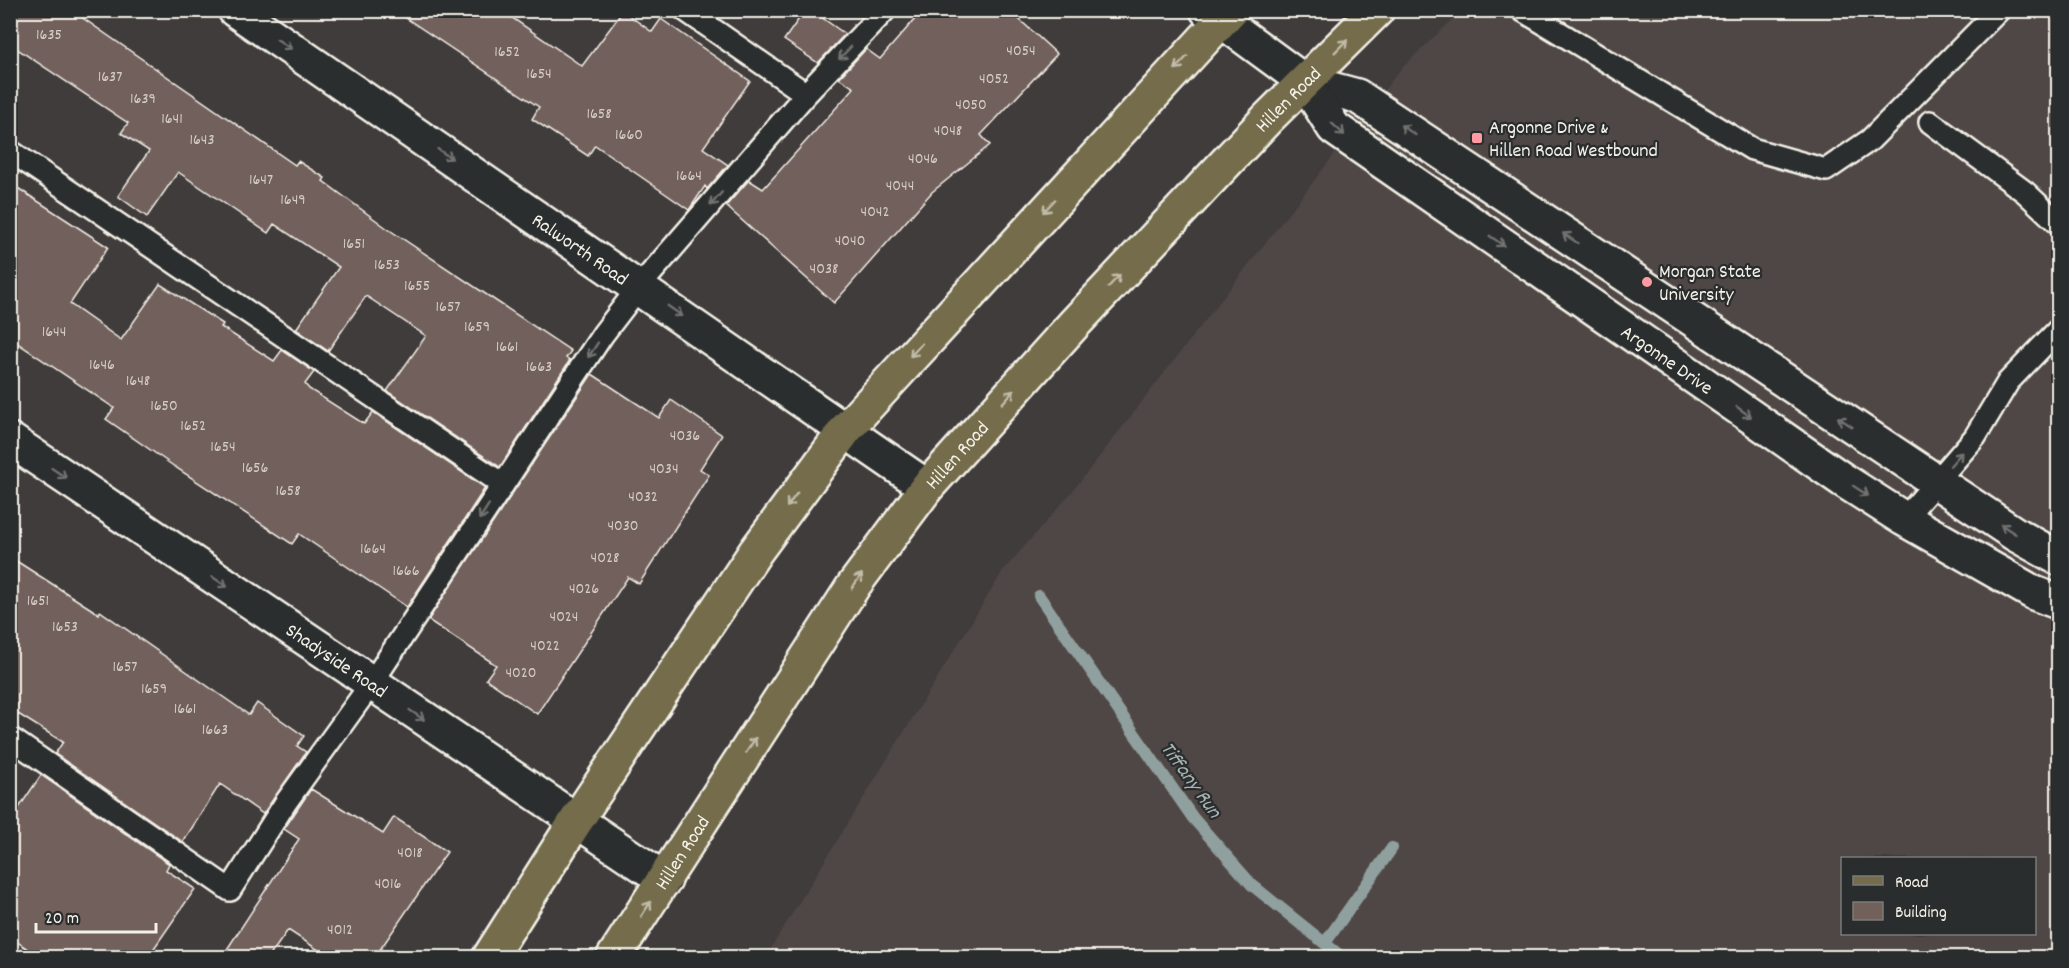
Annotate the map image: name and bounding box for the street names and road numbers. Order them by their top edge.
street label: Hillen Road [1250,62,1329,140]
street label: Ralworth Road [525,208,633,294]
street label: Argonne Drive [1614,319,1718,403]
street label: Hillen Road [920,416,997,497]
street label: Shadyside Road [279,618,392,706]
street label: Hillen Road [649,811,718,896]

